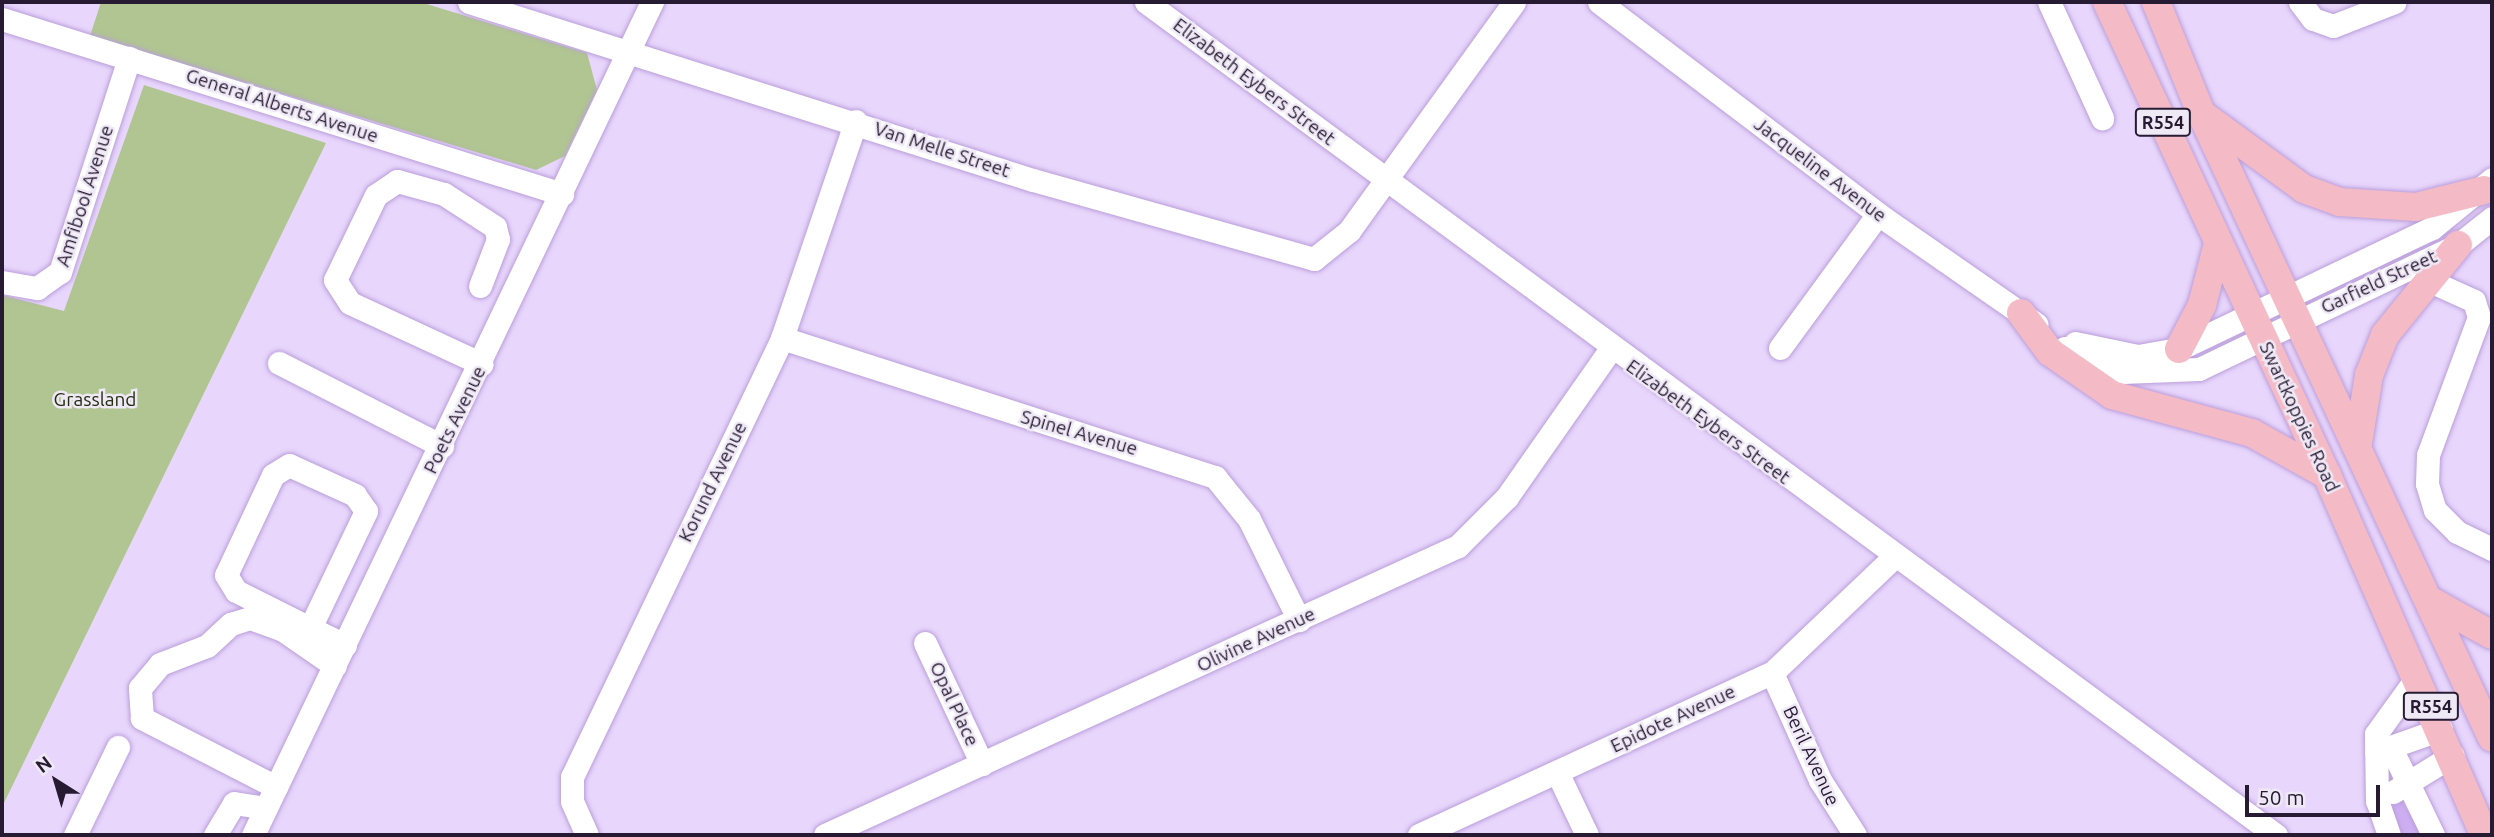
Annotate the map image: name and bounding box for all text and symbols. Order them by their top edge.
street label: Elizabeth Eybers Street [1168,14,1340,150]
street label: General Alberts Avenue [183,64,381,148]
road number: R554 [2133,107,2193,136]
street label: Jacqueline Avenue [1749,113,1891,227]
street label: Van Melle Street [871,117,1013,183]
street label: Amfibool Avenue [51,122,119,270]
street label: Garfield Street [2317,245,2441,319]
street label: Swartkoppies Road [2254,338,2344,496]
street label: Elizabeth Eybers Street [1622,355,1794,489]
street label: Poets Avenue [419,362,491,478]
park label: Grassland [54,389,136,411]
street label: Spinel Avenue [1018,405,1140,461]
street label: Korund Avenue [674,418,752,546]
street label: Olivine Avenue [1193,603,1319,677]
street label: Opal Place [925,658,983,750]
street label: Epidote Avenue [1607,680,1739,758]
road number: R554 [2401,692,2461,720]
street label: Beril Avenue [1778,702,1844,810]
north arrow [21,746,91,816]
text: N [31,751,56,777]
scale bar [2249,770,2384,814]
text: 50 m [2258,785,2305,809]

